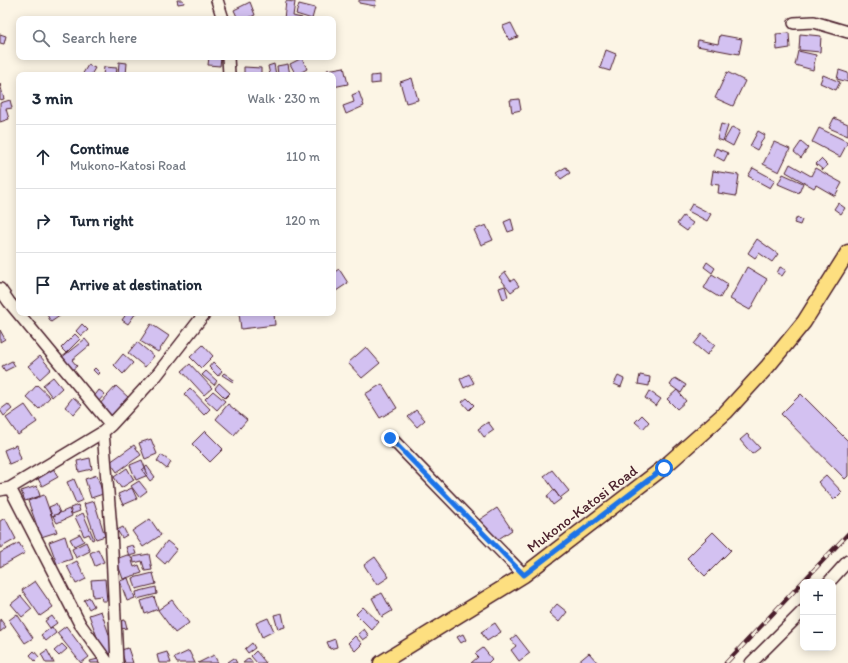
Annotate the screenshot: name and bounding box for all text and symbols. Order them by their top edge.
search box [16,16,336,60]
icon: search [30,27,52,49]
text: Search here [62,29,137,47]
text: 3 min [32,88,73,108]
text: Walk · 230 m [248,91,320,106]
text: Continue [70,140,129,158]
icon: ahead [32,146,54,168]
text: 110 m [286,149,320,164]
text: Mukono-Katosi Road [70,158,186,173]
icon: right [32,210,54,232]
text: Turn right [70,212,134,230]
text: 120 m [285,213,320,228]
icon: arrive [32,274,54,296]
text: Arrive at destination [70,276,202,294]
route end [381,429,399,447]
route start [655,459,673,477]
street label: Mukono-Katosi Road [523,462,641,556]
map controls [800,579,836,651]
button: + [800,579,836,615]
button: − [800,615,836,651]

